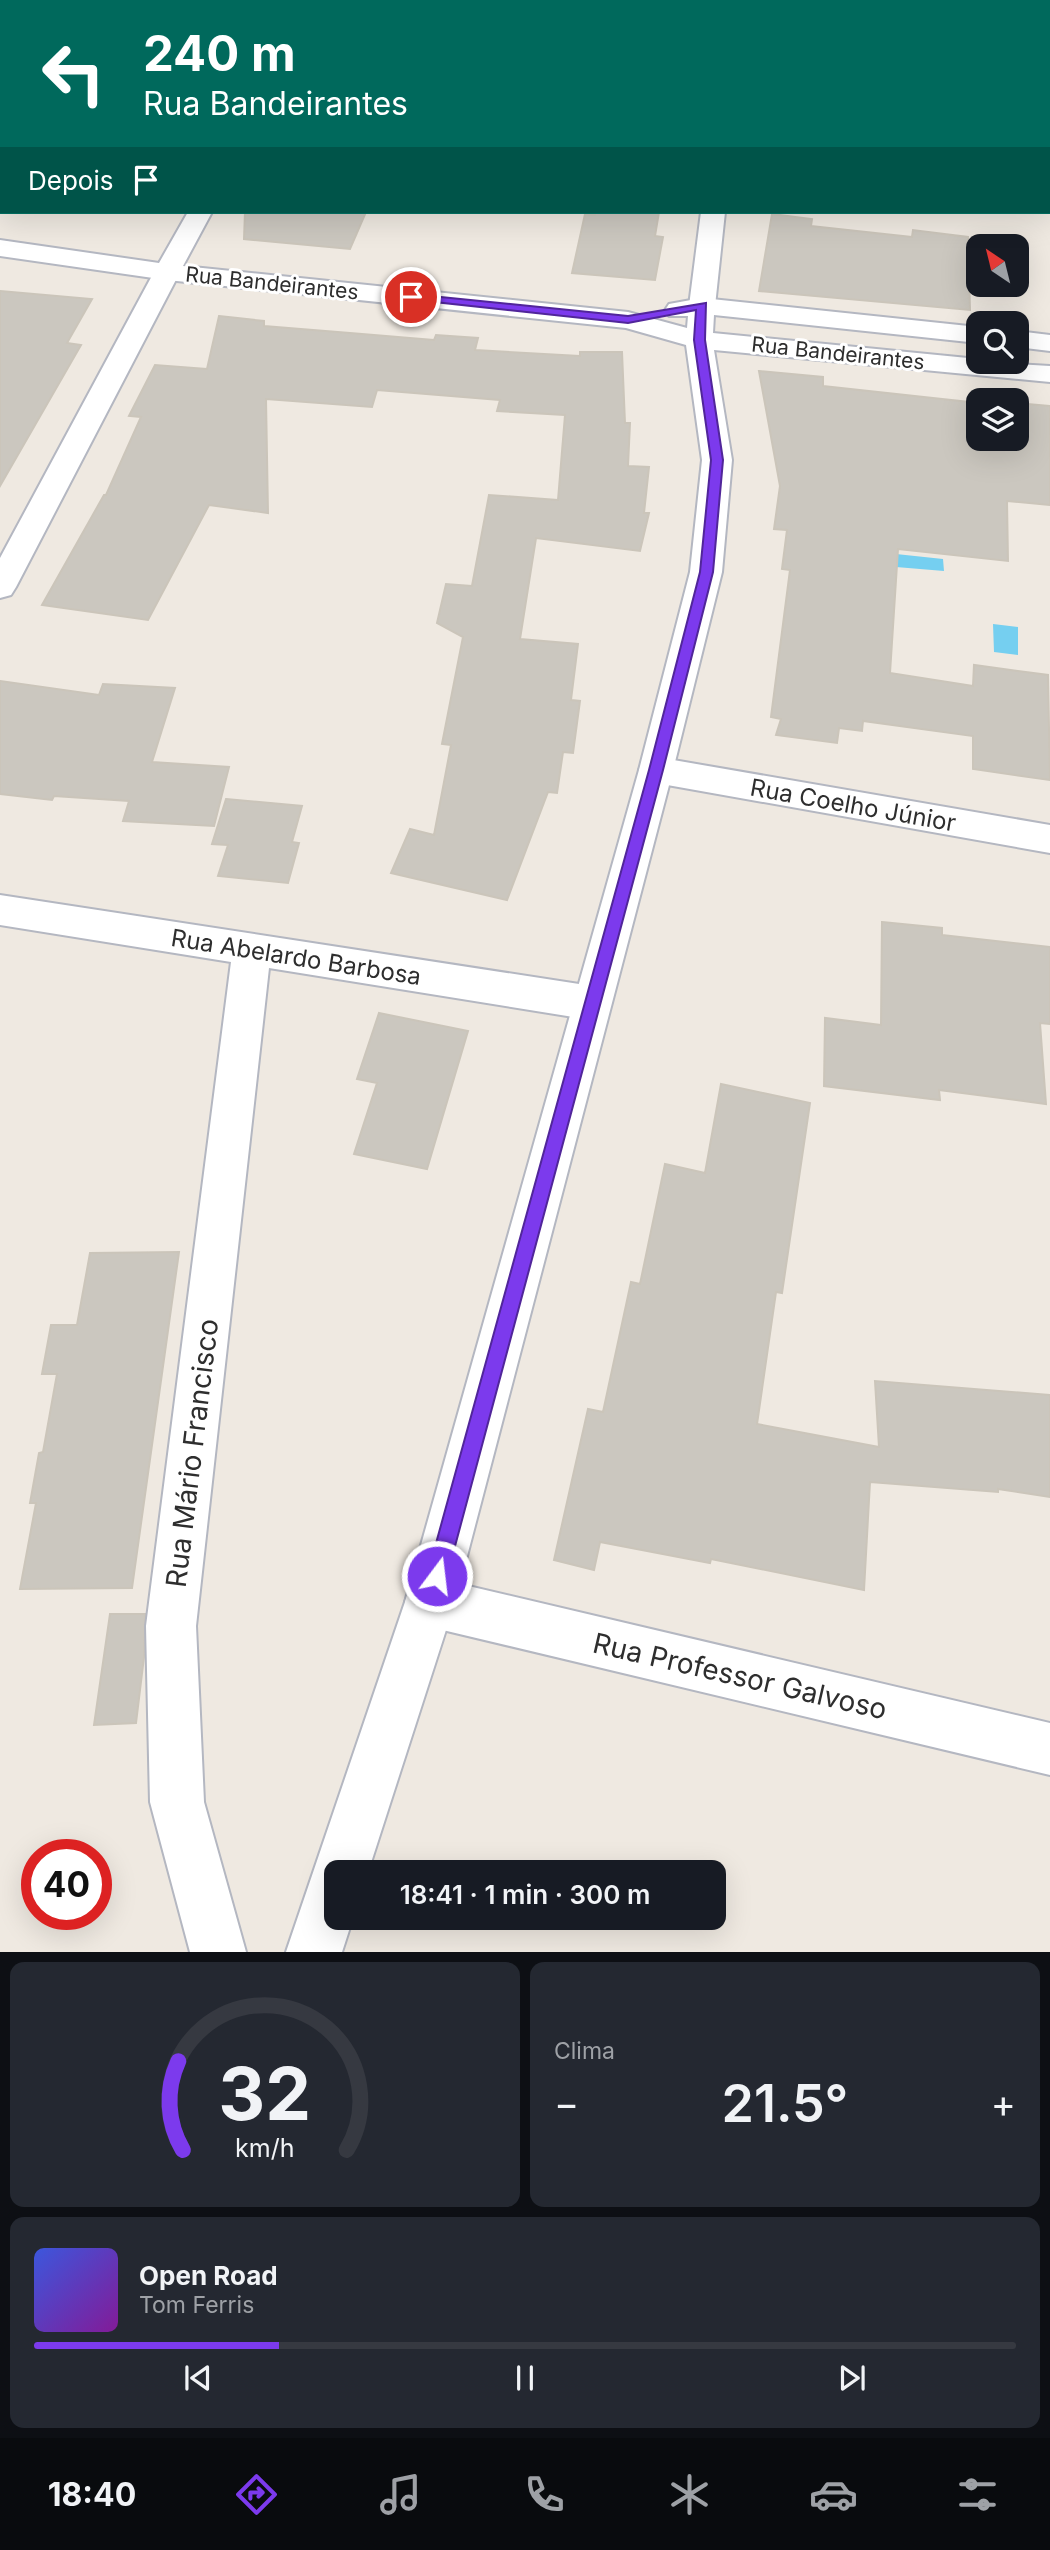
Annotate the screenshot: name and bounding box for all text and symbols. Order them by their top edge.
text: 240 m [143,24,296,83]
icon: left [28,28,119,119]
text: Rua Bandeirantes [143,84,408,123]
icon: arrive [127,161,165,199]
text: Depois [28,165,113,196]
north arrow [966,234,1029,298]
map controls [966,234,1029,451]
street label: Rua Bandeirantes [184,261,360,305]
pin [381,267,441,327]
icon: arrive [392,278,430,316]
button: search [966,311,1029,374]
street label: Rua Bandeirantes [750,331,926,375]
button: layers [966,388,1029,451]
street label: Rua Coelho Júnior [748,773,958,837]
street label: Rua Abelardo Barbosa [169,923,423,991]
street label: Rua Mário Francisco [159,1317,225,1589]
position arrow [400,1539,474,1613]
street label: Rua Professor Galvoso [590,1626,890,1726]
speed limit sign: 40 [21,1839,112,1930]
text: 18:41 · 1 min · 300 m [400,1879,650,1910]
text: Clima [554,2037,615,2065]
text: 32 [219,2050,311,2139]
text: 21.5° [722,2072,848,2135]
text: − [554,2080,579,2126]
text: + [991,2080,1016,2126]
text: km/h [235,2133,295,2163]
text: Open Road [139,2260,278,2291]
text: Tom Ferris [139,2291,254,2319]
icon: previous [179,2359,217,2397]
icon: pause [506,2359,544,2397]
icon: next [833,2359,871,2397]
icon: directions [232,2470,281,2519]
icon: music [376,2470,425,2519]
icon: phone [520,2470,569,2519]
icon: climate [665,2470,714,2519]
icon: car [809,2470,858,2519]
icon: filters [953,2470,1002,2519]
text: 18:40 [48,2475,136,2514]

